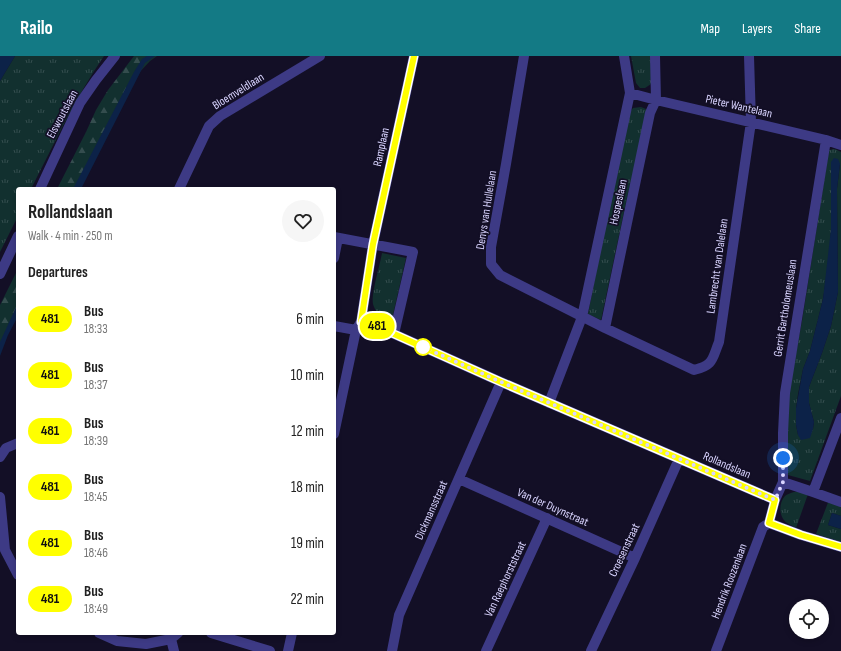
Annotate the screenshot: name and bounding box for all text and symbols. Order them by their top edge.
text: Railo [20,17,53,40]
text: Map [700,20,720,37]
text: Layers [742,20,772,37]
text: Share [794,20,821,37]
street label: Bloemveldlaan [210,70,267,113]
street label: Elswoutslaan [43,87,81,141]
street label: Pieter Wantelaan [704,92,774,121]
street label: Ramplaan [370,126,393,168]
street label: Denys van Hullelaan [473,169,500,251]
street label: Hospeslaan [606,178,631,226]
button: heart [282,200,324,242]
text: Rollandslaan [28,201,113,224]
street label: Lambrecht van Dalelaan [703,218,732,314]
text: Walk · 4 min · 250 m [28,228,113,244]
street label: Gerrit Bartholomeuslaan [770,258,801,358]
text: Departures [28,263,88,282]
text: Bus [84,302,103,321]
text: 481 [41,310,59,327]
text: 6 min [296,310,324,329]
line badge: 481 [354,313,400,339]
text: 481 [368,317,386,334]
text: 18:33 [84,321,108,337]
unlabelled marker [414,338,432,356]
text: Bus [84,358,103,377]
text: 481 [41,366,59,383]
text: 10 min [291,366,324,385]
text: 18:37 [84,377,107,393]
text: Bus [84,414,103,433]
text: 481 [41,422,59,439]
text: 12 min [291,422,324,441]
text: 18:39 [84,433,108,449]
your location [773,448,793,468]
street label: Rollandslaan [701,449,753,482]
text: Bus [84,470,103,489]
text: 481 [41,478,59,495]
text: 18 min [291,478,324,497]
street label: Dickmansstraat [412,478,451,542]
street label: Van der Duynstraat [515,485,591,530]
text: 18:45 [84,489,107,505]
street label: Croesenstraat [606,521,643,579]
text: Bus [84,526,103,545]
text: 481 [41,534,59,551]
text: 19 min [291,534,324,553]
street label: Van Raephorststraat [481,539,530,619]
street label: Hendrik Roozenlaan [708,542,751,621]
text: 18:46 [84,545,108,561]
text: Bus [84,582,103,601]
text: 481 [41,590,59,607]
text: 22 min [290,590,324,609]
map controls [789,599,829,639]
button: locate [789,599,829,639]
text: 18:49 [84,601,108,617]

